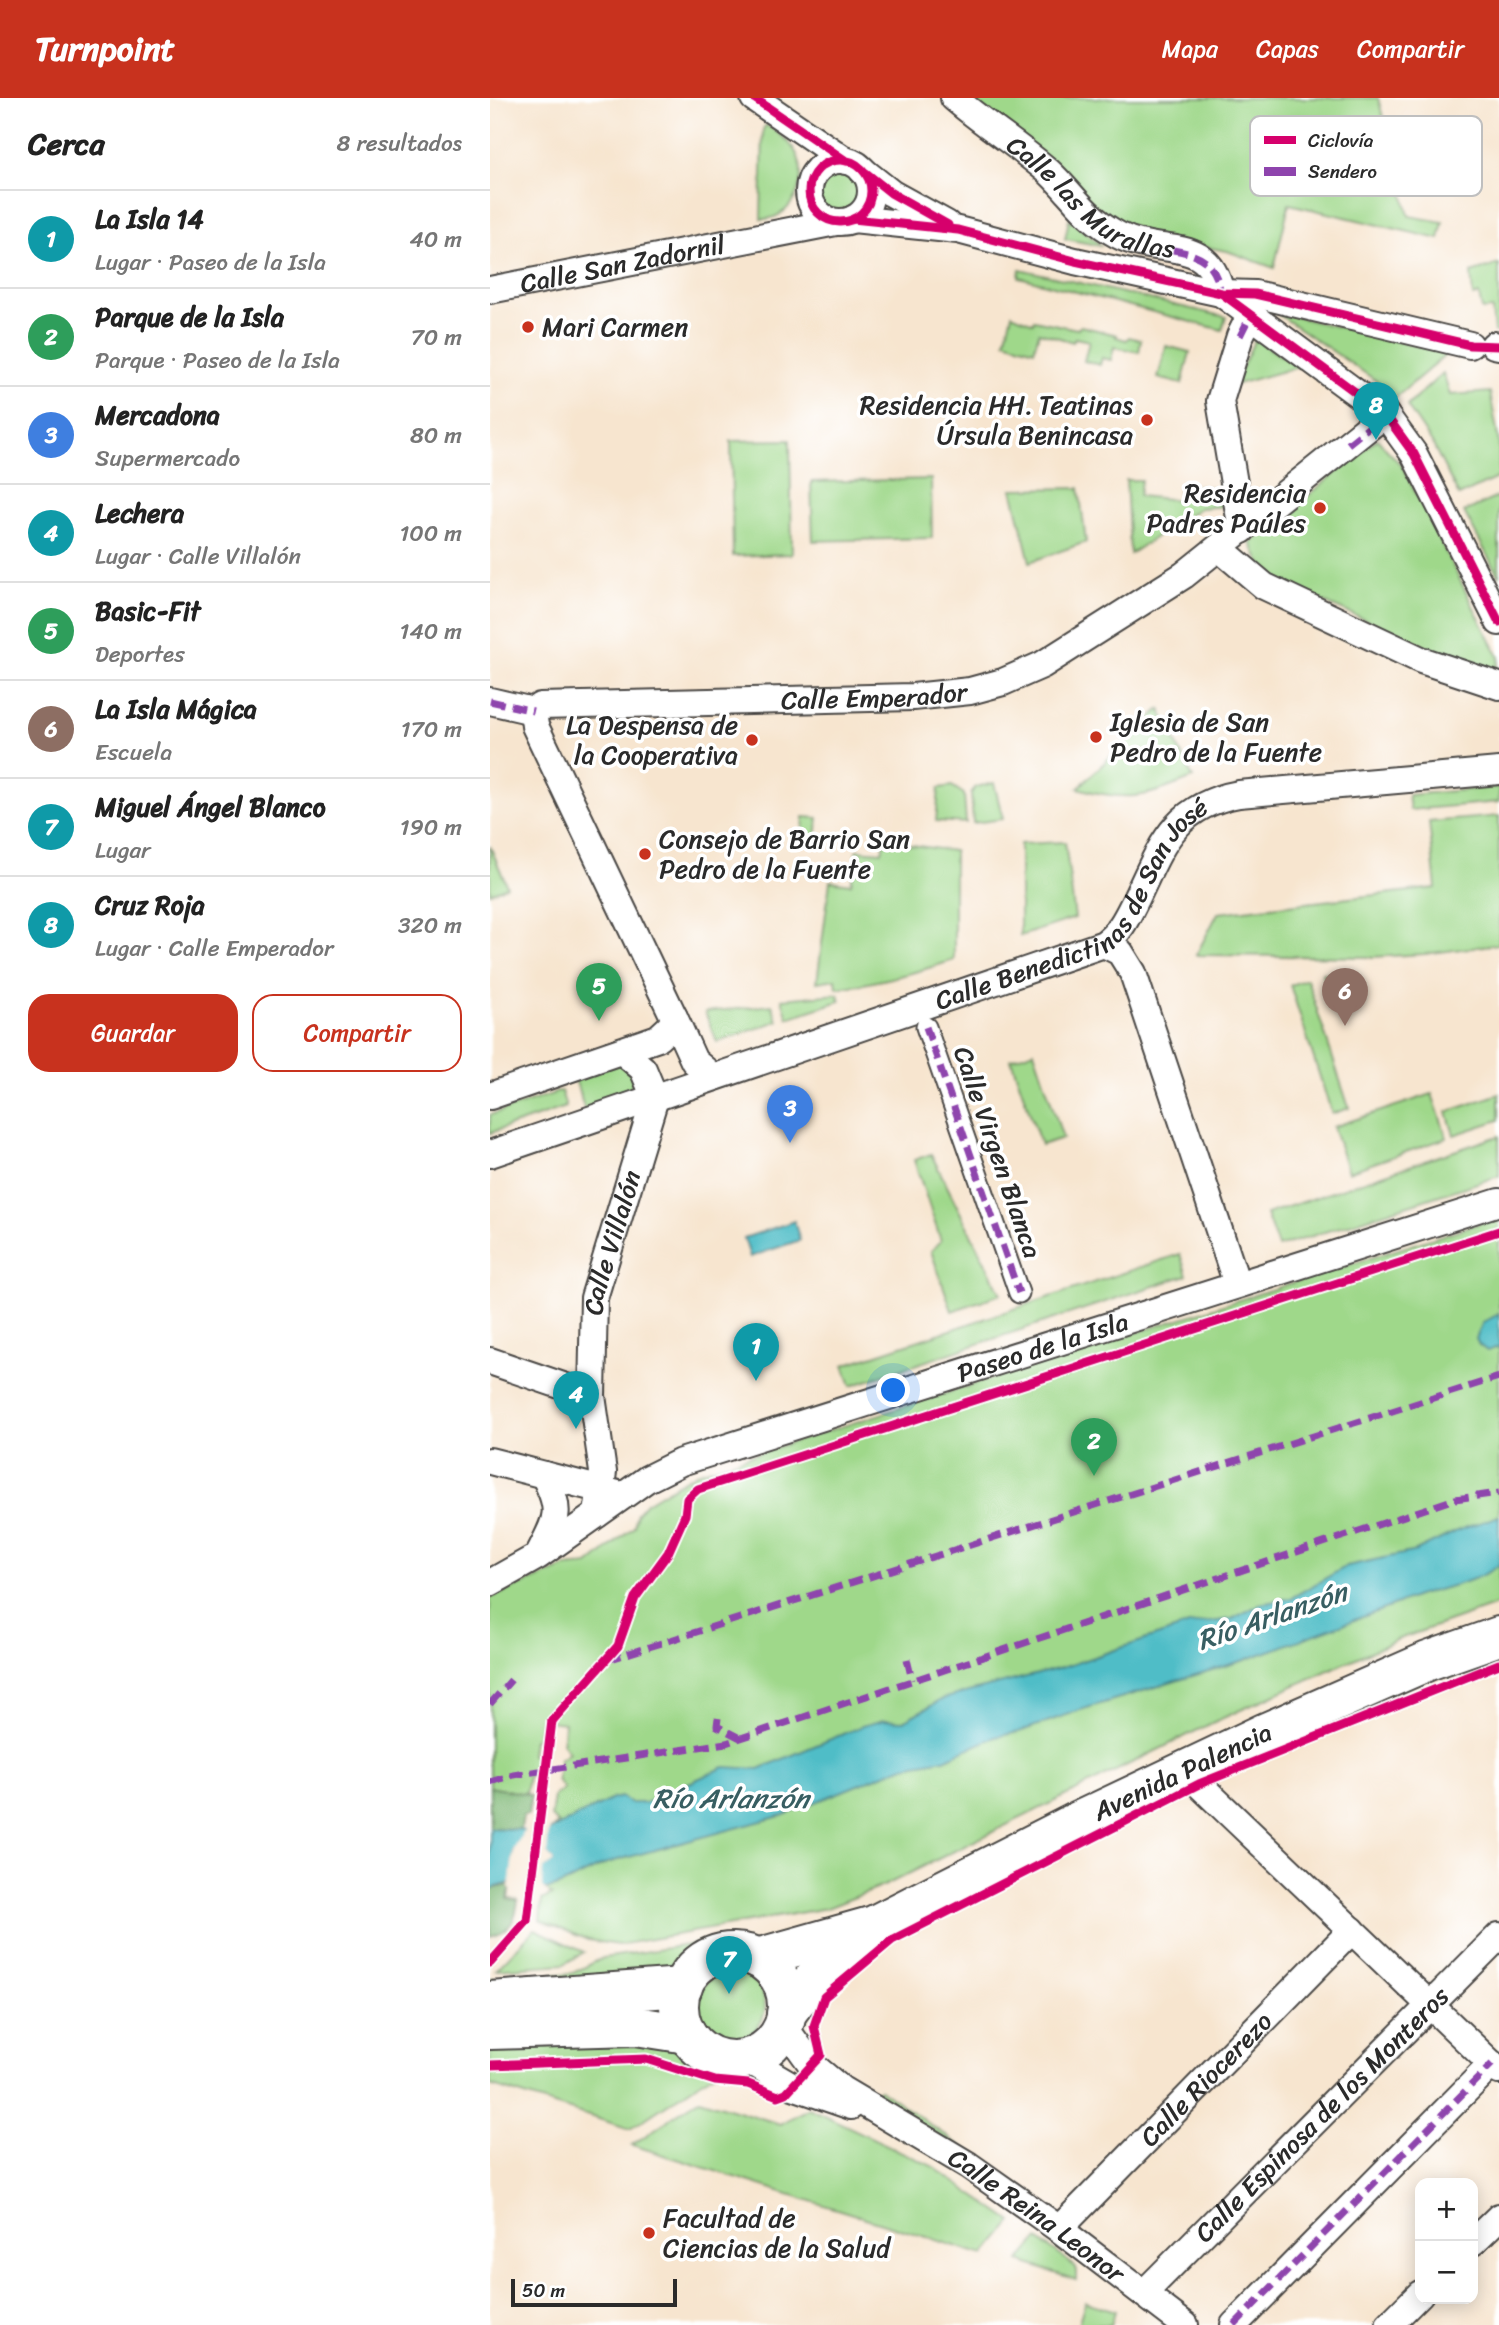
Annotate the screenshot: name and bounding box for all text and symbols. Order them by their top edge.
text: Turnpoint [35,20,175,78]
text: Mapa [1162,28,1218,70]
text: Capas [1256,28,1319,70]
text: Compartir [1357,28,1464,70]
legend [1250,116,1482,196]
text: Cerca [28,117,104,171]
text: 8 resultados [337,123,462,164]
street label: Calle las Murallas [996,123,1178,272]
text: Ciclovía [1308,124,1374,157]
text: Sendero [1308,155,1377,188]
text: La Isla 14 [95,196,204,242]
text: 1 [46,219,56,260]
text: 40 m [409,219,462,260]
street label: Calle San Zadornil [516,221,729,307]
text: Lugar · Paseo de la Isla [95,242,326,283]
text: Parque de la Isla [95,294,284,340]
place label: Mari Carmen [542,304,688,350]
text: 2 [44,317,58,358]
text: 70 m [411,317,462,358]
marker: Mari Carmen [520,319,536,335]
text: Parque · Paseo de la Isla [95,340,340,381]
place label: Residencia HH. Teatinas Úrsula Benincasa [860,382,1133,458]
pin: 8 [1353,382,1399,440]
text: Mercadona [95,392,220,438]
marker: Residencia HH. Teatinas Úrsula Benincasa [1139,412,1155,428]
text: 3 [45,415,57,456]
text: 80 m [410,415,462,456]
text: Supermercado [95,438,240,479]
place label: Residencia Padres Paúles [1147,470,1307,546]
text: Lechera [95,490,184,536]
marker: Residencia Padres Paúles [1312,500,1328,516]
text: 4 [44,513,58,554]
text: 100 m [399,513,462,554]
text: Lugar · Calle Villalón [95,536,301,577]
text: Basic-Fit [95,588,200,634]
text: 5 [44,611,58,652]
text: 140 m [400,611,462,652]
text: Deportes [95,634,185,675]
street label: Calle Emperador [780,668,971,723]
text: La Isla Mágica [95,686,257,732]
place label: Iglesia de San Pedro de la Fuente [1109,699,1322,775]
place label: La Despensa de la Cooperativa [566,702,738,778]
text: 6 [44,709,58,750]
text: 170 m [401,709,462,750]
marker: Iglesia de San Pedro de la Fuente [1088,729,1104,745]
text: Escuela [95,732,172,773]
marker: La Despensa de la Cooperativa [744,732,760,748]
text: Miguel Ángel Blanco [95,784,326,830]
street label: Calle Benedictinas de San José [929,784,1217,1023]
text: 7 [44,807,58,848]
text: 190 m [400,807,462,848]
place label: Consejo de Barrio San Pedro de la Fuente [659,816,910,892]
text: Lugar [95,830,151,871]
marker: Consejo de Barrio San Pedro de la Fuente [637,846,653,862]
text: Cruz Roja [95,882,205,928]
text: 8 [44,905,58,946]
text: 320 m [398,905,462,946]
text: Lugar · Calle Emperador [95,928,333,969]
pin: 5 [576,963,622,1021]
pin: 6 [1322,968,1368,1026]
button: Guardar [28,994,238,1072]
button: Compartir [252,994,462,1072]
street label: Calle Virgen Blanca [940,1040,1056,1264]
pin: 3 [767,1085,813,1143]
street label: Calle Villalón [571,1164,655,1316]
street label: Paseo de la Isla [951,1298,1134,1396]
pin: 1 [733,1323,779,1381]
pin: 4 [553,1371,599,1429]
your location [876,1373,910,1407]
pin: 2 [1071,1418,1117,1476]
water label: Río Arlanzón [1190,1567,1356,1665]
street label: Avenida Palencia [1084,1709,1279,1834]
water label: Río Arlanzón [653,1774,812,1823]
pin: 7 [706,1936,752,1994]
street label: Calle Espinosa de los Monteros [1183,1974,1461,2254]
street label: Calle Riocerezo [1128,2000,1284,2158]
street label: Calle Reina Leonor [939,2135,1136,2296]
map controls [1415,2178,1478,2304]
button: + [1415,2178,1478,2241]
place label: Facultad de Ciencias de la Salud [663,2195,892,2271]
marker: Facultad de Ciencias de la Salud [641,2225,657,2241]
button: − [1415,2241,1478,2304]
text: 50 m [522,2274,565,2307]
scale bar [511,2276,677,2308]

